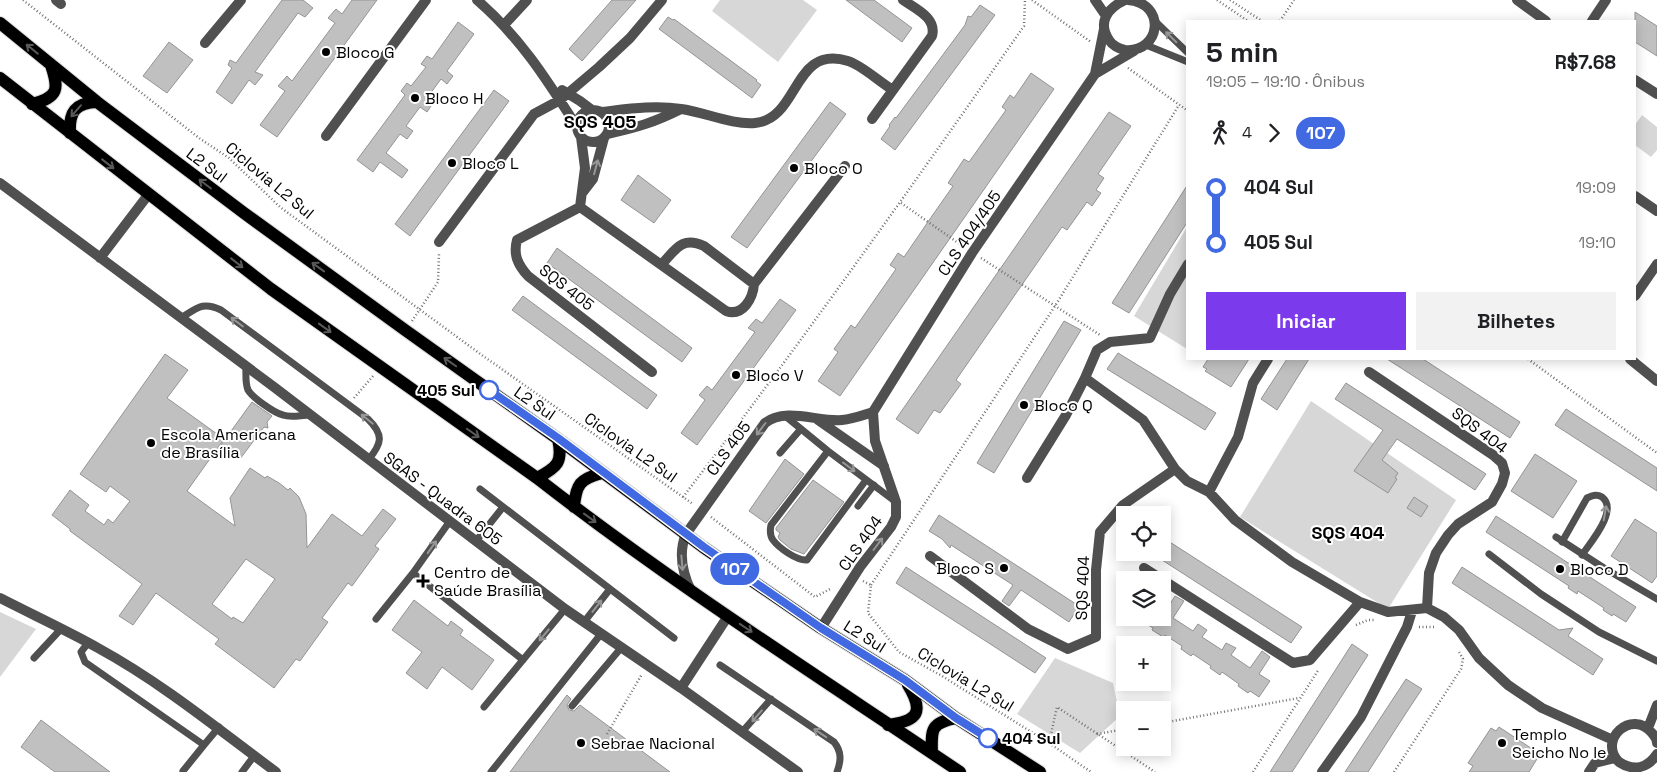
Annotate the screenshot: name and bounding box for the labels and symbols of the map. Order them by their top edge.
one-way arrow [1165,31,1177,43]
place label: Bloco G [336,42,395,63]
one-way arrow [26,43,39,54]
marker: Bloco G [320,46,332,58]
place label: Bloco H [425,88,483,109]
marker: Bloco H [409,92,421,104]
one-way arrow [70,105,81,118]
district label: SQS 405 [564,110,636,133]
street label: Ciclovia L2 Sul [221,137,318,223]
street label: L2 Sul [182,143,231,188]
place label: Bloco L [462,153,519,174]
marker: Bloco L [446,157,458,169]
one-way arrow [101,158,114,169]
place label: Bloco O [804,158,863,179]
one-way arrow [592,160,602,176]
marker: Bloco O [788,162,800,174]
one-way arrow [199,178,212,189]
street label: CLS 404/405 [933,186,1006,280]
one-way arrow [230,257,243,268]
street label: SQS 405 [535,259,598,315]
one-way arrow [311,262,325,272]
one-way arrow [230,317,244,327]
one-way arrow [318,323,332,333]
one-way arrow [443,357,457,367]
place label: Bloco V [746,365,804,386]
marker: Bloco V [730,369,742,381]
place label: 405 Sul [417,380,475,401]
marker: 405 Sul [479,380,499,400]
street label: L2 Sul [510,382,560,425]
place label: Bloco Q [1034,395,1093,416]
marker: Bloco Q [1018,399,1030,411]
street label: SQS 404 [1448,403,1512,458]
street label: Ciclovia L2 Sul [580,408,681,487]
one-way arrow [361,414,374,425]
street label: CLS 405 [701,417,755,480]
one-way arrow [756,423,767,436]
place label: Escola Americana de Brasília [161,424,296,463]
one-way arrow [466,428,480,438]
marker: Escola Americana de Brasília [145,437,157,449]
street label: SGAS - Quadra 605 [379,447,506,550]
one-way arrow [842,462,855,473]
one-way arrow [1601,506,1611,522]
street label: CLS 404 [834,511,887,575]
one-way arrow [583,513,597,523]
district label: SQS 404 [1311,521,1385,544]
one-way arrow [873,537,883,551]
one-way arrow [426,541,437,554]
line badge: 107 [706,553,764,585]
one-way arrow [677,554,687,570]
street label: SQS 404 [1071,555,1094,621]
place label: Bloco S [936,558,994,579]
place label: Bloco D [1570,559,1629,580]
place label: Centro de Saúde Brasília [434,562,541,601]
marker: Bloco S [998,562,1010,574]
marker: Bloco D [1554,563,1566,575]
marker: Centro de Saúde Brasília [416,574,430,588]
one-way arrow [592,599,602,613]
street label: L2 Sul [840,615,890,658]
one-way arrow [738,624,752,634]
one-way arrow [539,628,550,641]
street label: Ciclovia L2 Sul [914,642,1018,717]
one-way arrow [751,709,762,722]
place label: Templo Seicho No Ie [1512,724,1607,763]
one-way arrow [813,728,827,738]
marker: 404 Sul [978,728,998,748]
place label: 404 Sul [1002,728,1061,749]
place label: Sebrae Nacional [591,733,715,754]
marker: Sebrae Nacional [575,737,587,749]
marker: Templo Seicho No Ie [1496,737,1508,749]

